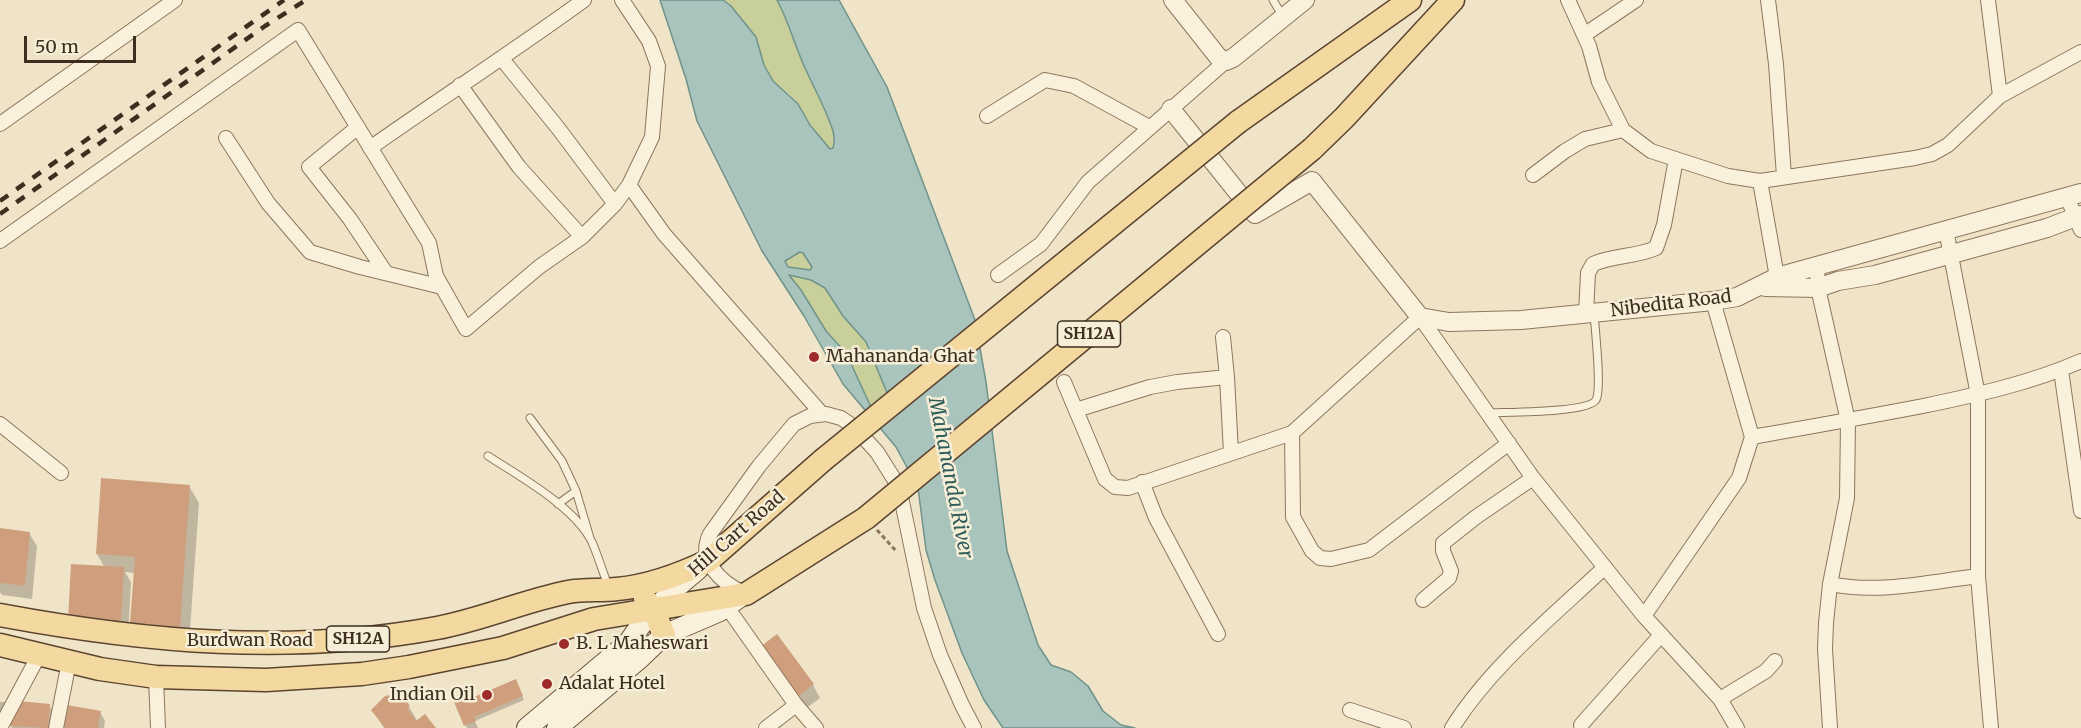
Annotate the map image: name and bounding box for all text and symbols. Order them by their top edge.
scale bar [27,24,140,62]
text: 50 m [35,35,79,58]
street label: Nibedita Road [1609,286,1733,322]
road number: SH12A [1058,321,1120,347]
place label: Mahananda Ghat [826,346,975,368]
marker: Mahananda Ghat [807,350,821,364]
water label: Mahananda River [923,395,977,561]
street label: Hill Cart Road [685,486,789,582]
road number: SH12A [326,626,389,652]
street label: Burdwan Road [187,630,313,652]
place label: B. L Maheswari [576,633,709,655]
marker: B. L Maheswari [557,637,571,651]
place label: Adalat Hotel [559,673,665,695]
marker: Adalat Hotel [540,677,554,691]
place label: Indian Oil [390,684,475,706]
marker: Indian Oil [480,688,494,702]

